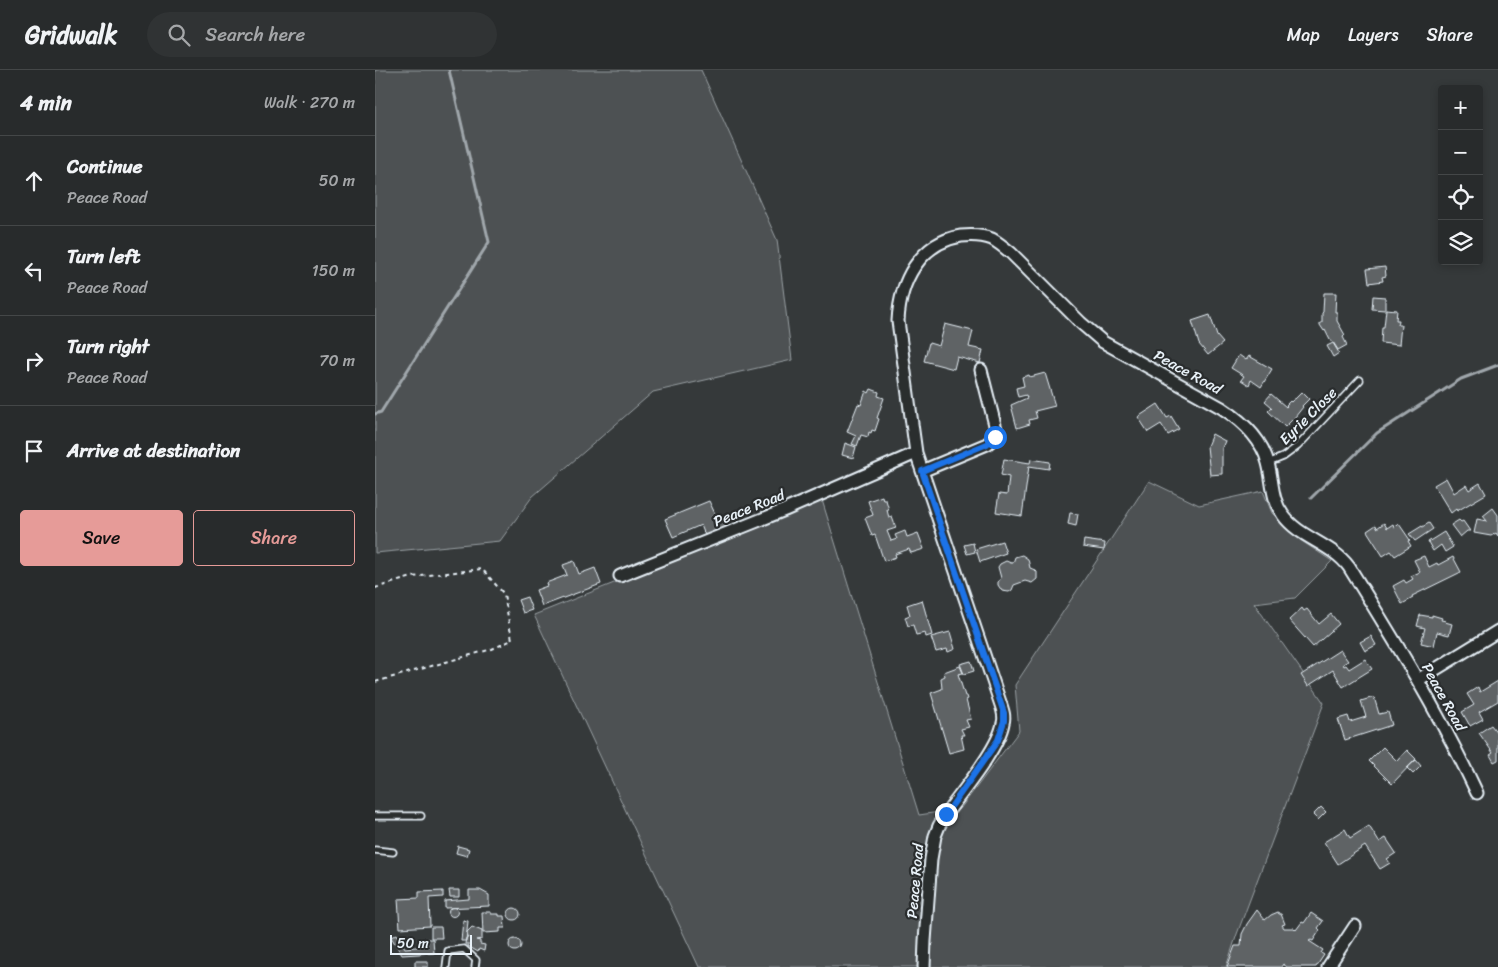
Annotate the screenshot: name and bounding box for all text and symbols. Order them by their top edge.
search box [147,12,497,57]
text: Gridwalk [25,14,117,56]
text: Search here [205,18,305,51]
text: Map [1287,19,1320,51]
text: Layers [1348,19,1399,51]
text: Share [1427,19,1473,51]
icon: search [165,21,193,49]
text: 4 min [20,84,72,122]
map controls [1438,85,1483,265]
button: + [1438,85,1483,130]
text: Walk · 270 m [264,88,355,117]
button: − [1438,130,1483,175]
text: Continue [67,150,143,183]
text: 50 m [319,166,355,195]
icon: ahead [20,167,48,195]
button: locate [1438,175,1483,220]
text: Peace Road [67,183,147,212]
button: layers [1438,220,1483,265]
text: Turn left [67,240,140,273]
text: 150 m [312,256,355,285]
icon: left [20,257,48,285]
text: Peace Road [67,273,147,302]
text: Turn right [67,330,149,363]
street label: Peace Road [1149,342,1228,402]
text: 70 m [319,346,355,375]
icon: right [20,347,48,375]
text: Peace Road [67,363,147,392]
street label: Eyrie Close [1273,381,1343,451]
route start [984,426,1007,449]
text: Arrive at destination [67,434,240,467]
icon: arrive [20,437,48,465]
street label: Peace Road [709,481,790,534]
button: Save [20,510,183,566]
button: Share [193,510,355,566]
street label: Peace Road [1414,658,1474,737]
route end [935,803,958,826]
street label: Peace Road [899,841,931,920]
text: 50 m [397,931,429,956]
scale bar [390,932,473,955]

